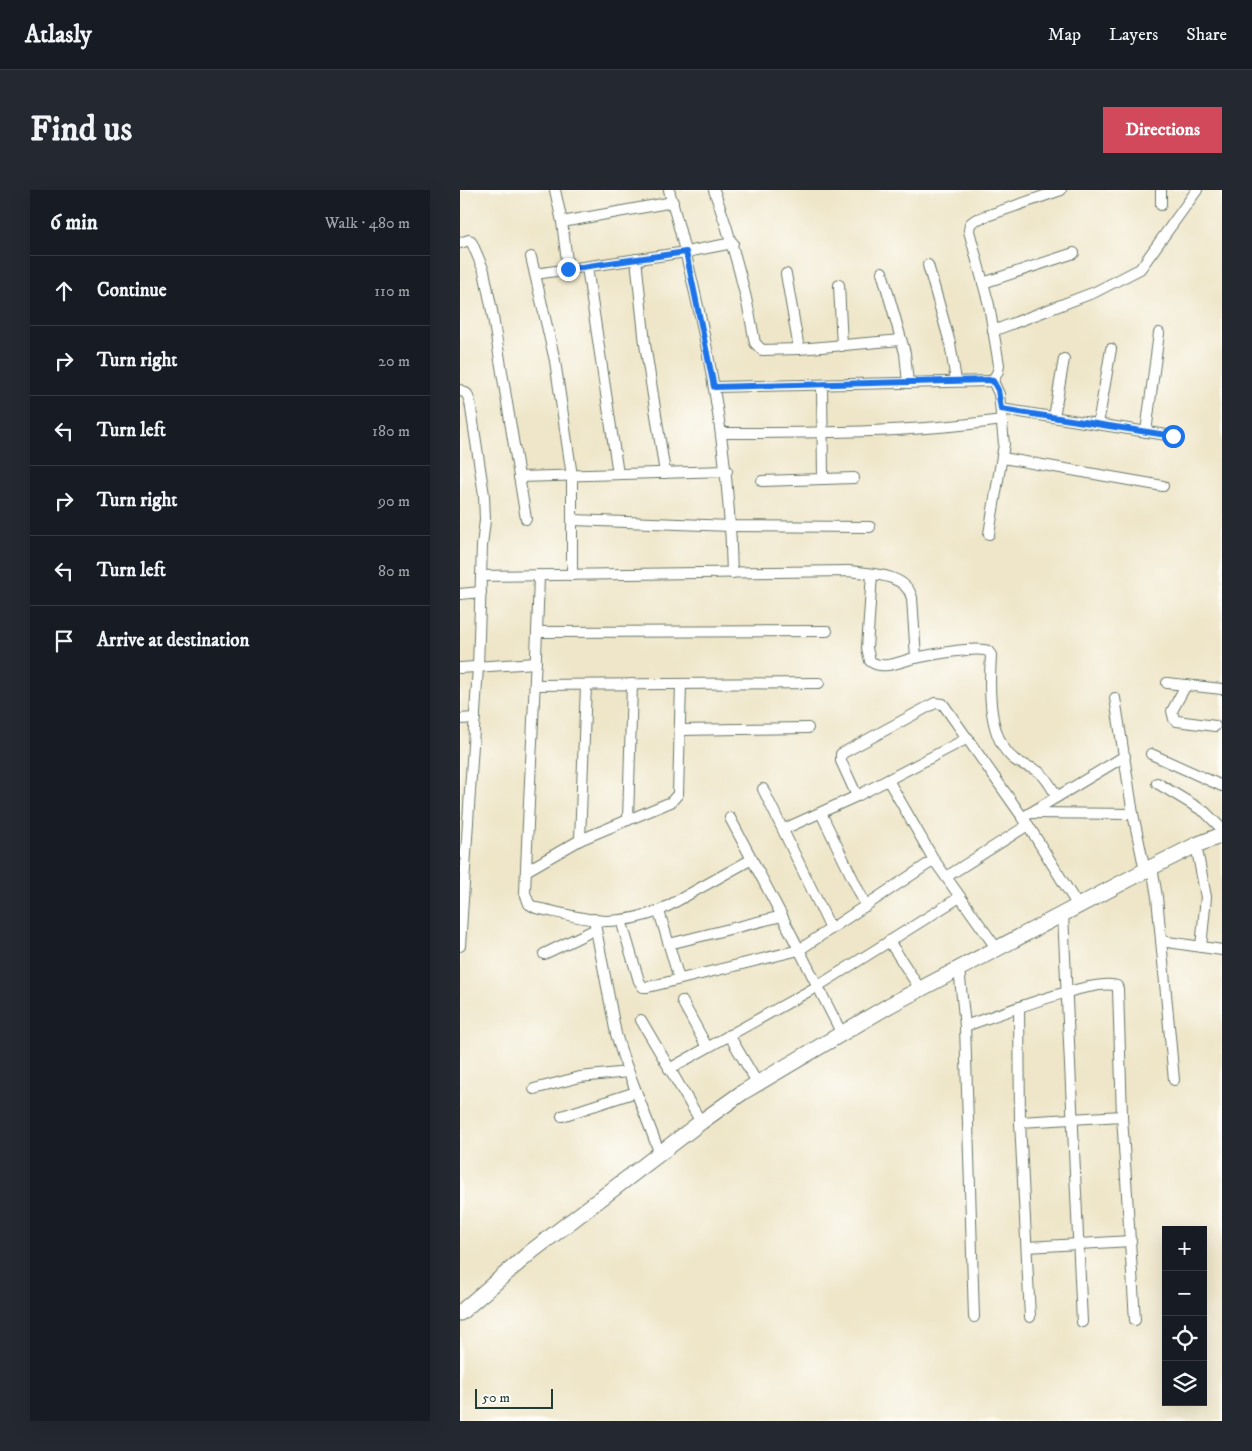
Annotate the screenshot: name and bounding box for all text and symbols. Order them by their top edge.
text: Atlasly [25,20,92,50]
text: Map [1048,24,1081,46]
text: Layers [1109,24,1158,46]
text: Share [1186,24,1227,46]
button: Directions [1103,107,1222,153]
text: Find us [30,108,132,152]
text: 6 min [50,210,98,236]
text: Walk · 480 m [325,213,410,233]
route end [557,258,580,281]
icon: ahead [50,277,78,305]
text: Continue [97,279,167,302]
text: 110 m [374,281,410,301]
icon: right [50,347,78,375]
text: Turn right [97,349,177,372]
text: 20 m [378,351,410,371]
icon: left [50,417,78,445]
text: Turn left [97,419,166,442]
text: 180 m [372,421,410,441]
route start [1162,425,1185,448]
icon: right [50,487,78,515]
text: Turn right [97,489,177,512]
text: 90 m [378,491,410,511]
icon: left [50,557,78,585]
text: Turn left [97,559,166,582]
text: 80 m [378,561,410,581]
icon: arrive [50,627,78,655]
text: Arrive at destination [97,629,249,652]
map controls [1162,1226,1207,1406]
button: + [1162,1226,1207,1271]
button: − [1162,1271,1207,1316]
button: locate [1162,1316,1207,1361]
button: layers [1162,1361,1207,1406]
scale bar [475,1386,552,1409]
text: 50 m [482,1389,510,1407]

